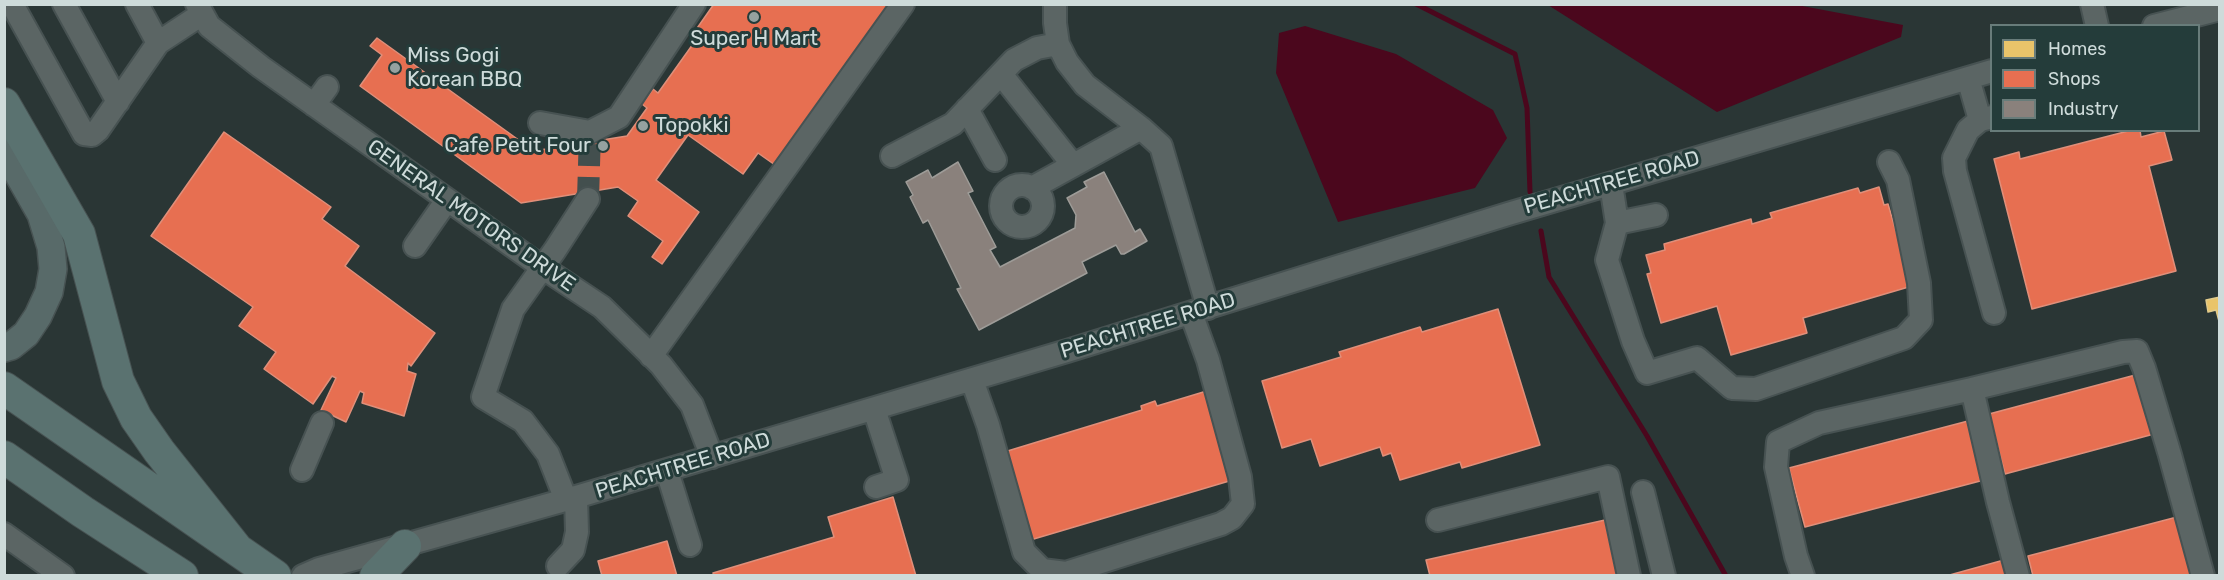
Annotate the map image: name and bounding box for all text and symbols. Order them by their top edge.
marker: Super H Mart [747,10,761,24]
legend [1990,24,2200,132]
place label: Super H Mart [690,26,818,52]
text: Homes [2048,38,2106,60]
place label: Miss Gogi Korean BBQ [407,43,522,93]
marker: Miss Gogi Korean BBQ [388,61,402,75]
text: Shops [2048,68,2100,90]
text: Industry [2048,98,2118,120]
place label: Topokki [655,113,729,139]
marker: Topokki [636,119,650,133]
place label: Cafe Petit Four [444,133,591,159]
street label: GENERAL MOTORS DRIVE [362,135,580,297]
marker: Cafe Petit Four [596,139,610,153]
street label: PEACHTREE ROAD [1521,146,1703,220]
street label: PEACHTREE ROAD [1057,287,1239,365]
street label: PEACHTREE ROAD [592,427,774,505]

